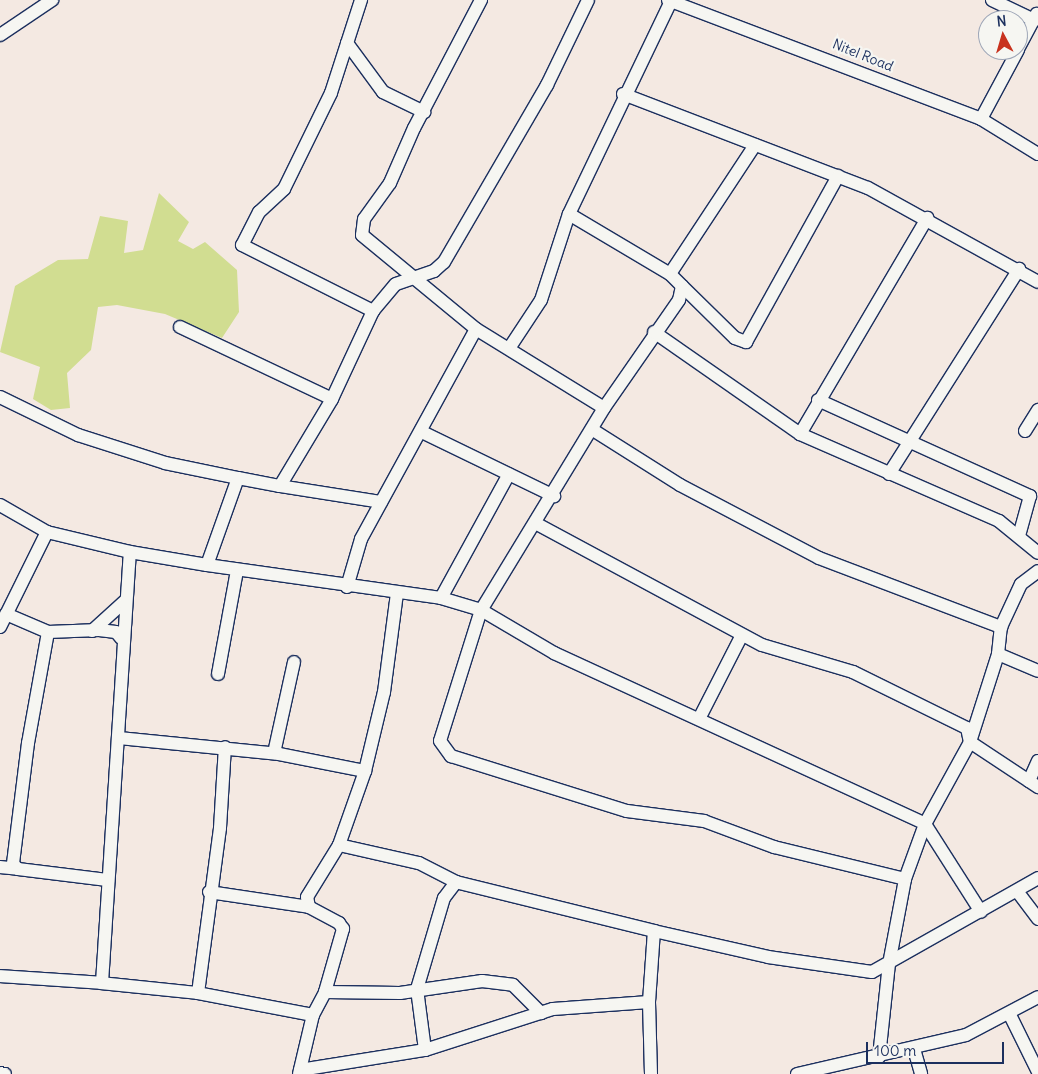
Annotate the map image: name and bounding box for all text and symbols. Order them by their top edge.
north arrow [978,10,1028,60]
text: N [996,12,1007,31]
street label: Nitel Road [830,35,896,75]
scale bar [868,1032,1006,1064]
text: 100 m [874,1041,916,1060]

